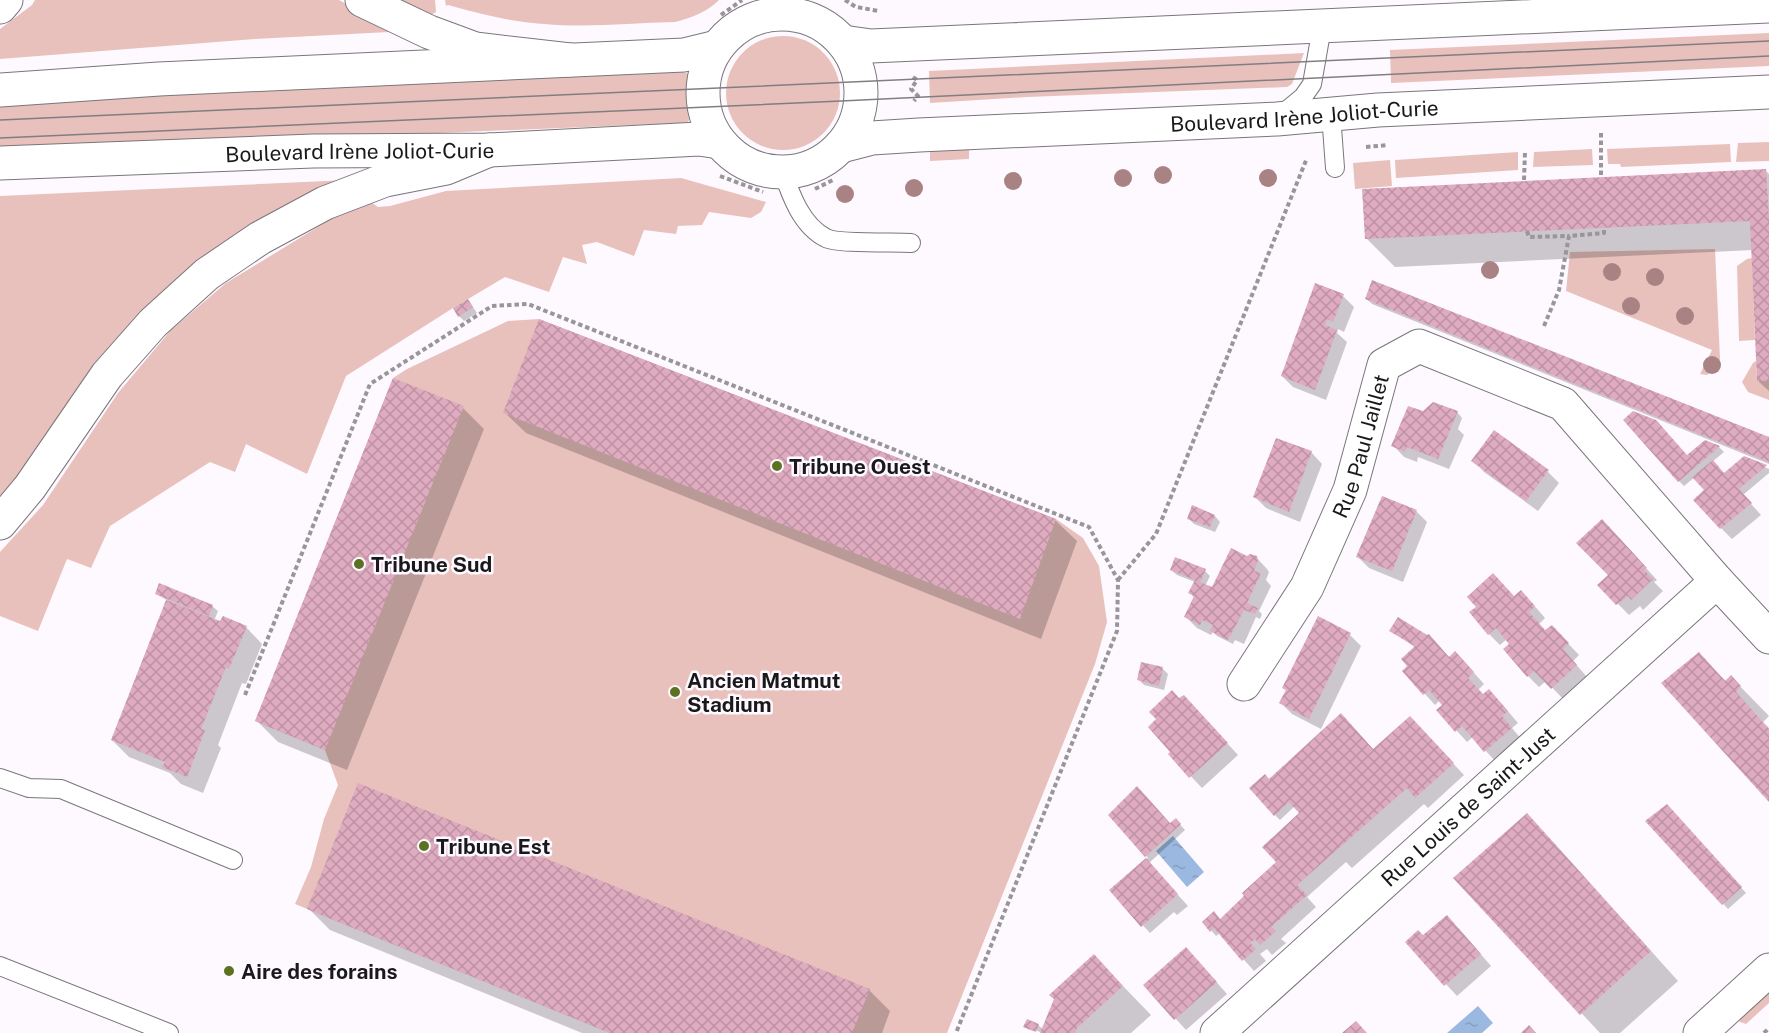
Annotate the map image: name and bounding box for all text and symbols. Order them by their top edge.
street label: Boulevard Irène Joliot-Curie [1170,95,1439,136]
street label: Boulevard Irène Joliot-Curie [225,137,494,167]
street label: Rue Paul Jaillet [1327,371,1393,522]
place label: Tribune Ouest [789,454,931,479]
marker: Tribune Ouest [770,459,784,473]
place label: Tribune Sud [371,552,492,577]
marker: Tribune Sud [352,557,366,571]
place label: Ancien Matmut Stadium [687,668,841,717]
marker: Ancien Matmut Stadium [668,685,682,699]
street label: Rue Louis de Saint-Just [1376,721,1560,891]
place label: Tribune Est [436,834,550,859]
marker: Tribune Est [417,839,431,853]
place label: Aire des forains [241,959,397,984]
marker: Aire des forains [222,964,236,978]

